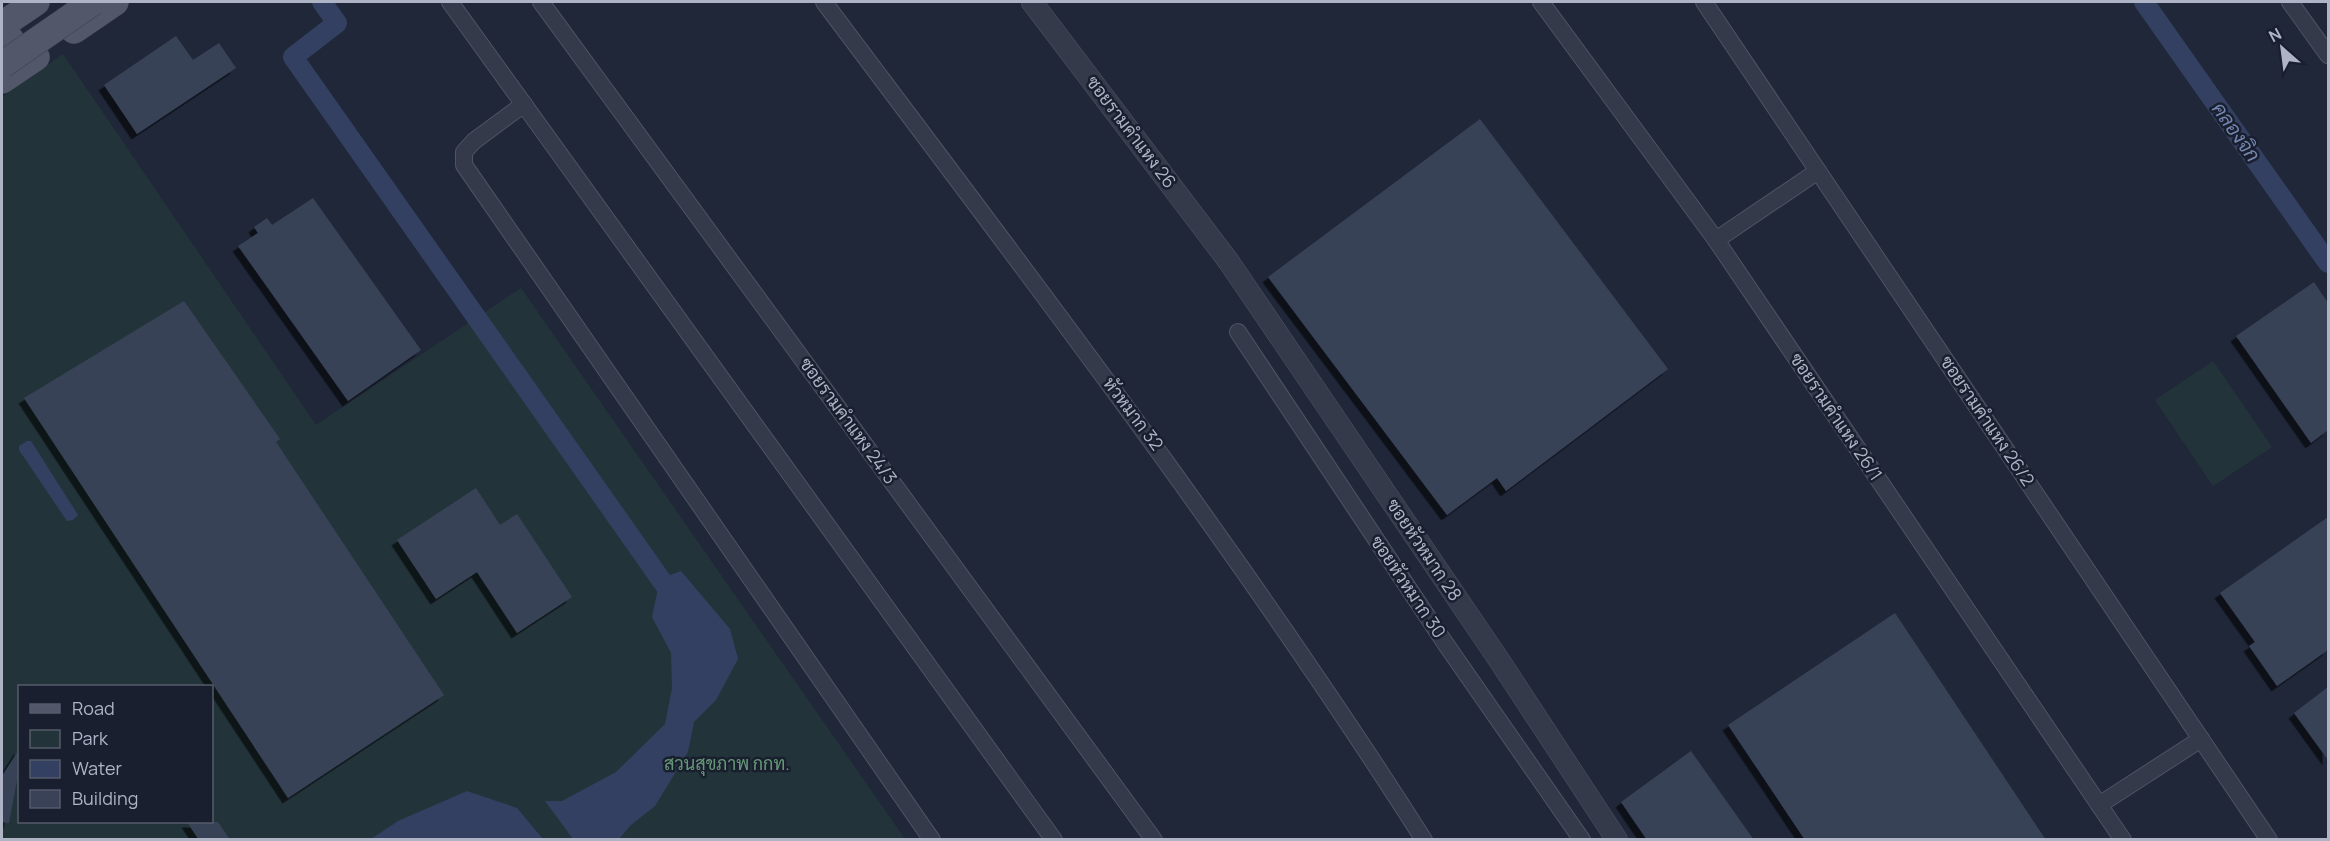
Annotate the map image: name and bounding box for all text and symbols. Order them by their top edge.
north arrow [2252,18,2312,78]
text: N [2265,22,2285,47]
street label: ซอยรามคำแหง 26 [1082,70,1182,193]
water label: คลองจิก [2206,96,2267,167]
street label: ซอยรามคำแหง 26/1 [1785,348,1888,485]
street label: ซอยรามคำแหง 26/2 [1935,351,2040,490]
street label: ซอยรามคำแหง 24/3 [795,352,903,489]
street label: หัวหมาก 32 [1098,372,1169,455]
street label: ซอยหัวหมาก 28 [1382,494,1468,605]
street label: ซอยหัวหมาก 30 [1366,531,1452,642]
legend [18,685,213,823]
text: Road [72,696,115,720]
text: Park [72,726,109,750]
park label: สวนสุขภาพ กกท. [664,751,790,776]
text: Water [72,756,122,780]
text: Building [72,786,138,810]

